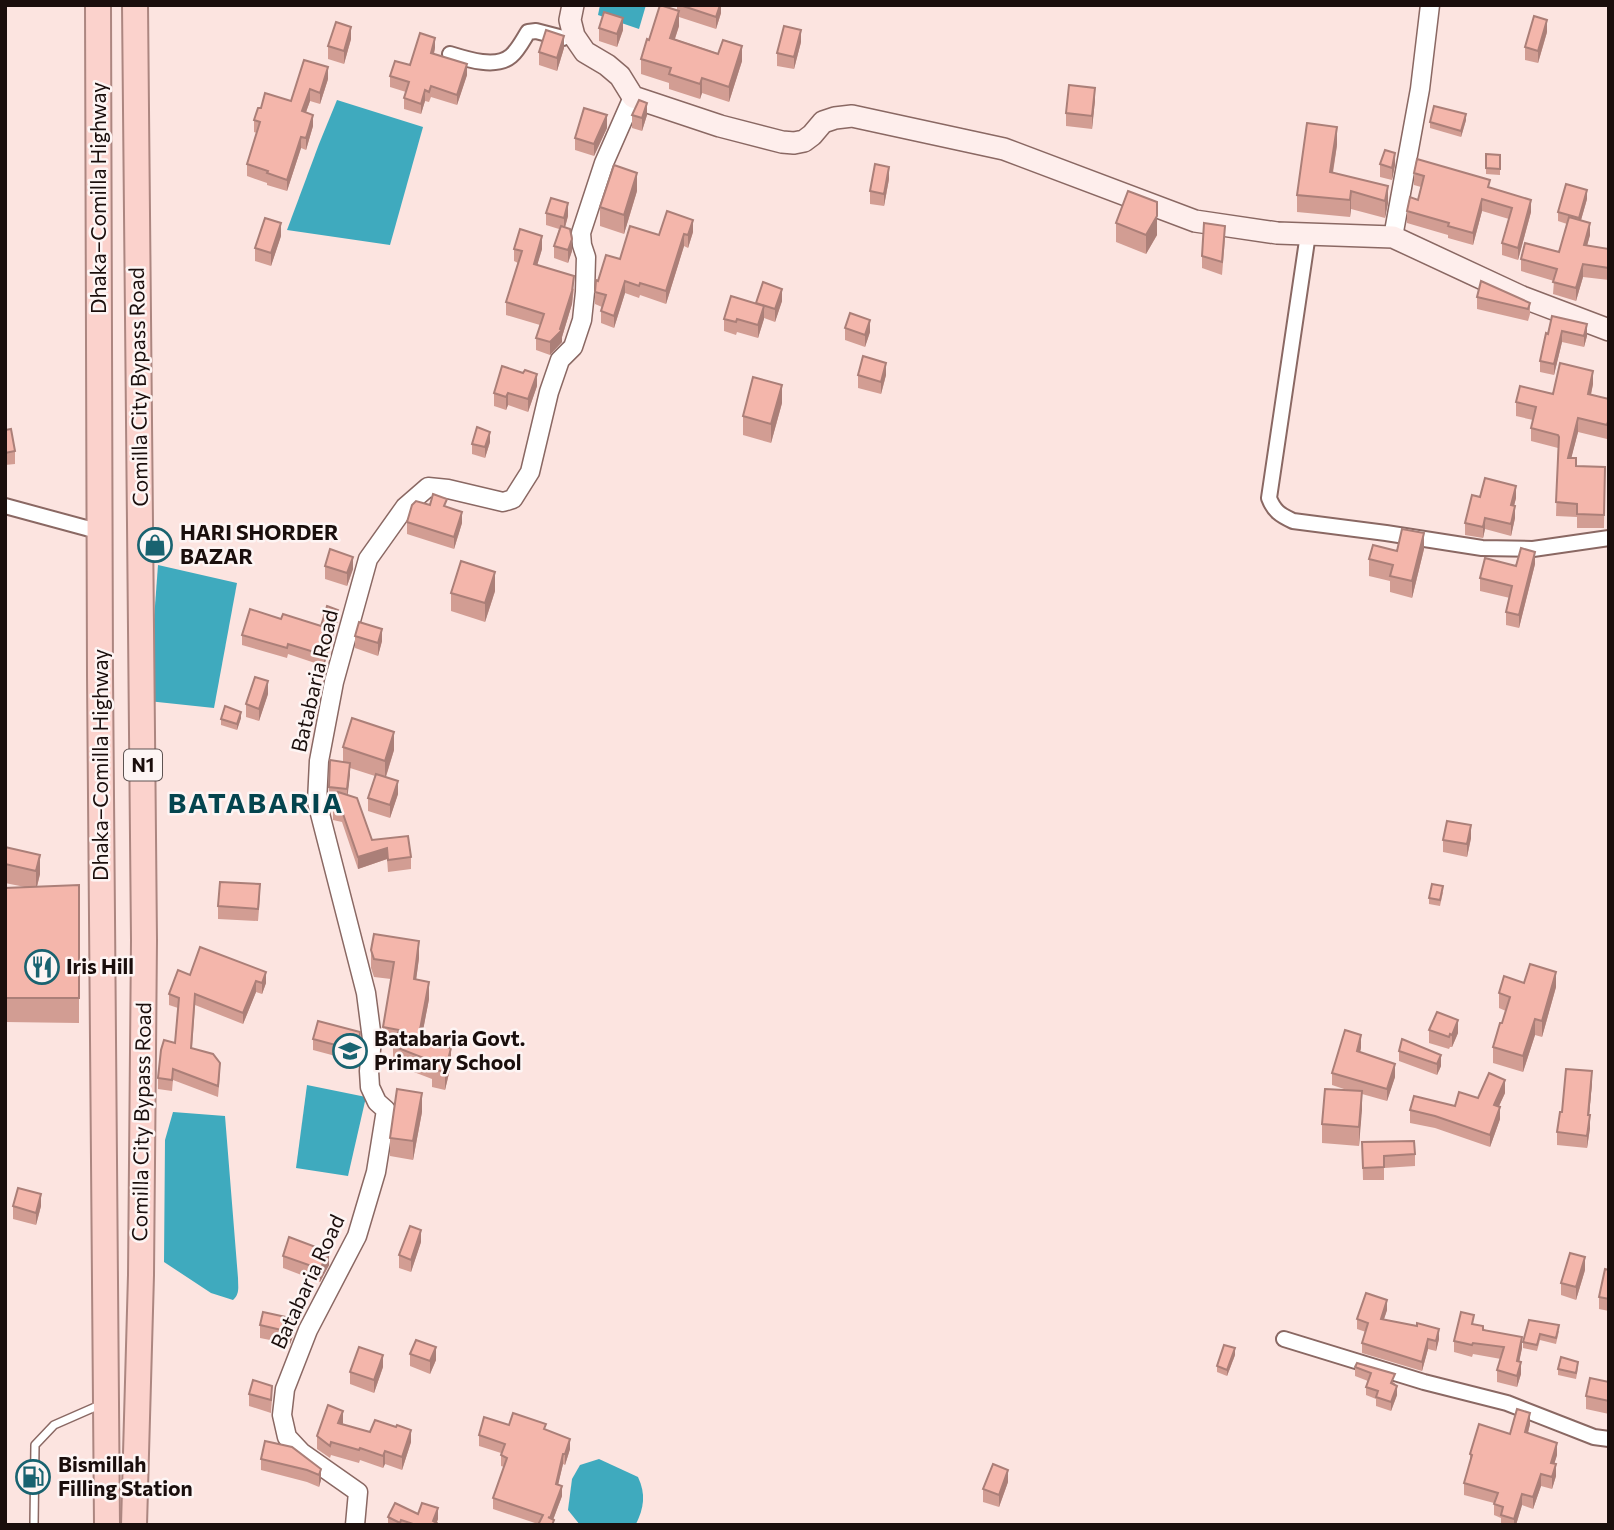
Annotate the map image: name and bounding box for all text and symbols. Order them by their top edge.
street label: Dhaka–Comilla Highway [85,82,110,314]
street label: Comilla City Bypass Road [123,267,152,507]
place label: HARI SHORDER BAZAR [180,519,339,568]
shop icon: HARI SHORDER BAZAR [136,526,174,564]
street label: Batabaria Road [285,607,342,754]
street label: Dhaka–Comilla Highway [87,649,112,881]
road number: N1 [124,750,162,780]
district label: BATABARIA [168,785,344,819]
restaurant icon: Iris Hill [23,948,61,986]
place label: Iris Hill [66,953,134,978]
street label: Comilla City Bypass Road [126,1002,155,1242]
place label: Batabaria Govt. Primary School [374,1025,525,1074]
school or university icon: Batabaria Govt. Primary School [331,1032,369,1070]
street label: Batabaria Road [265,1210,349,1353]
place label: Bismillah Filling Station [58,1451,193,1500]
fuel station icon: Bismillah Filling Station [14,1458,52,1496]

